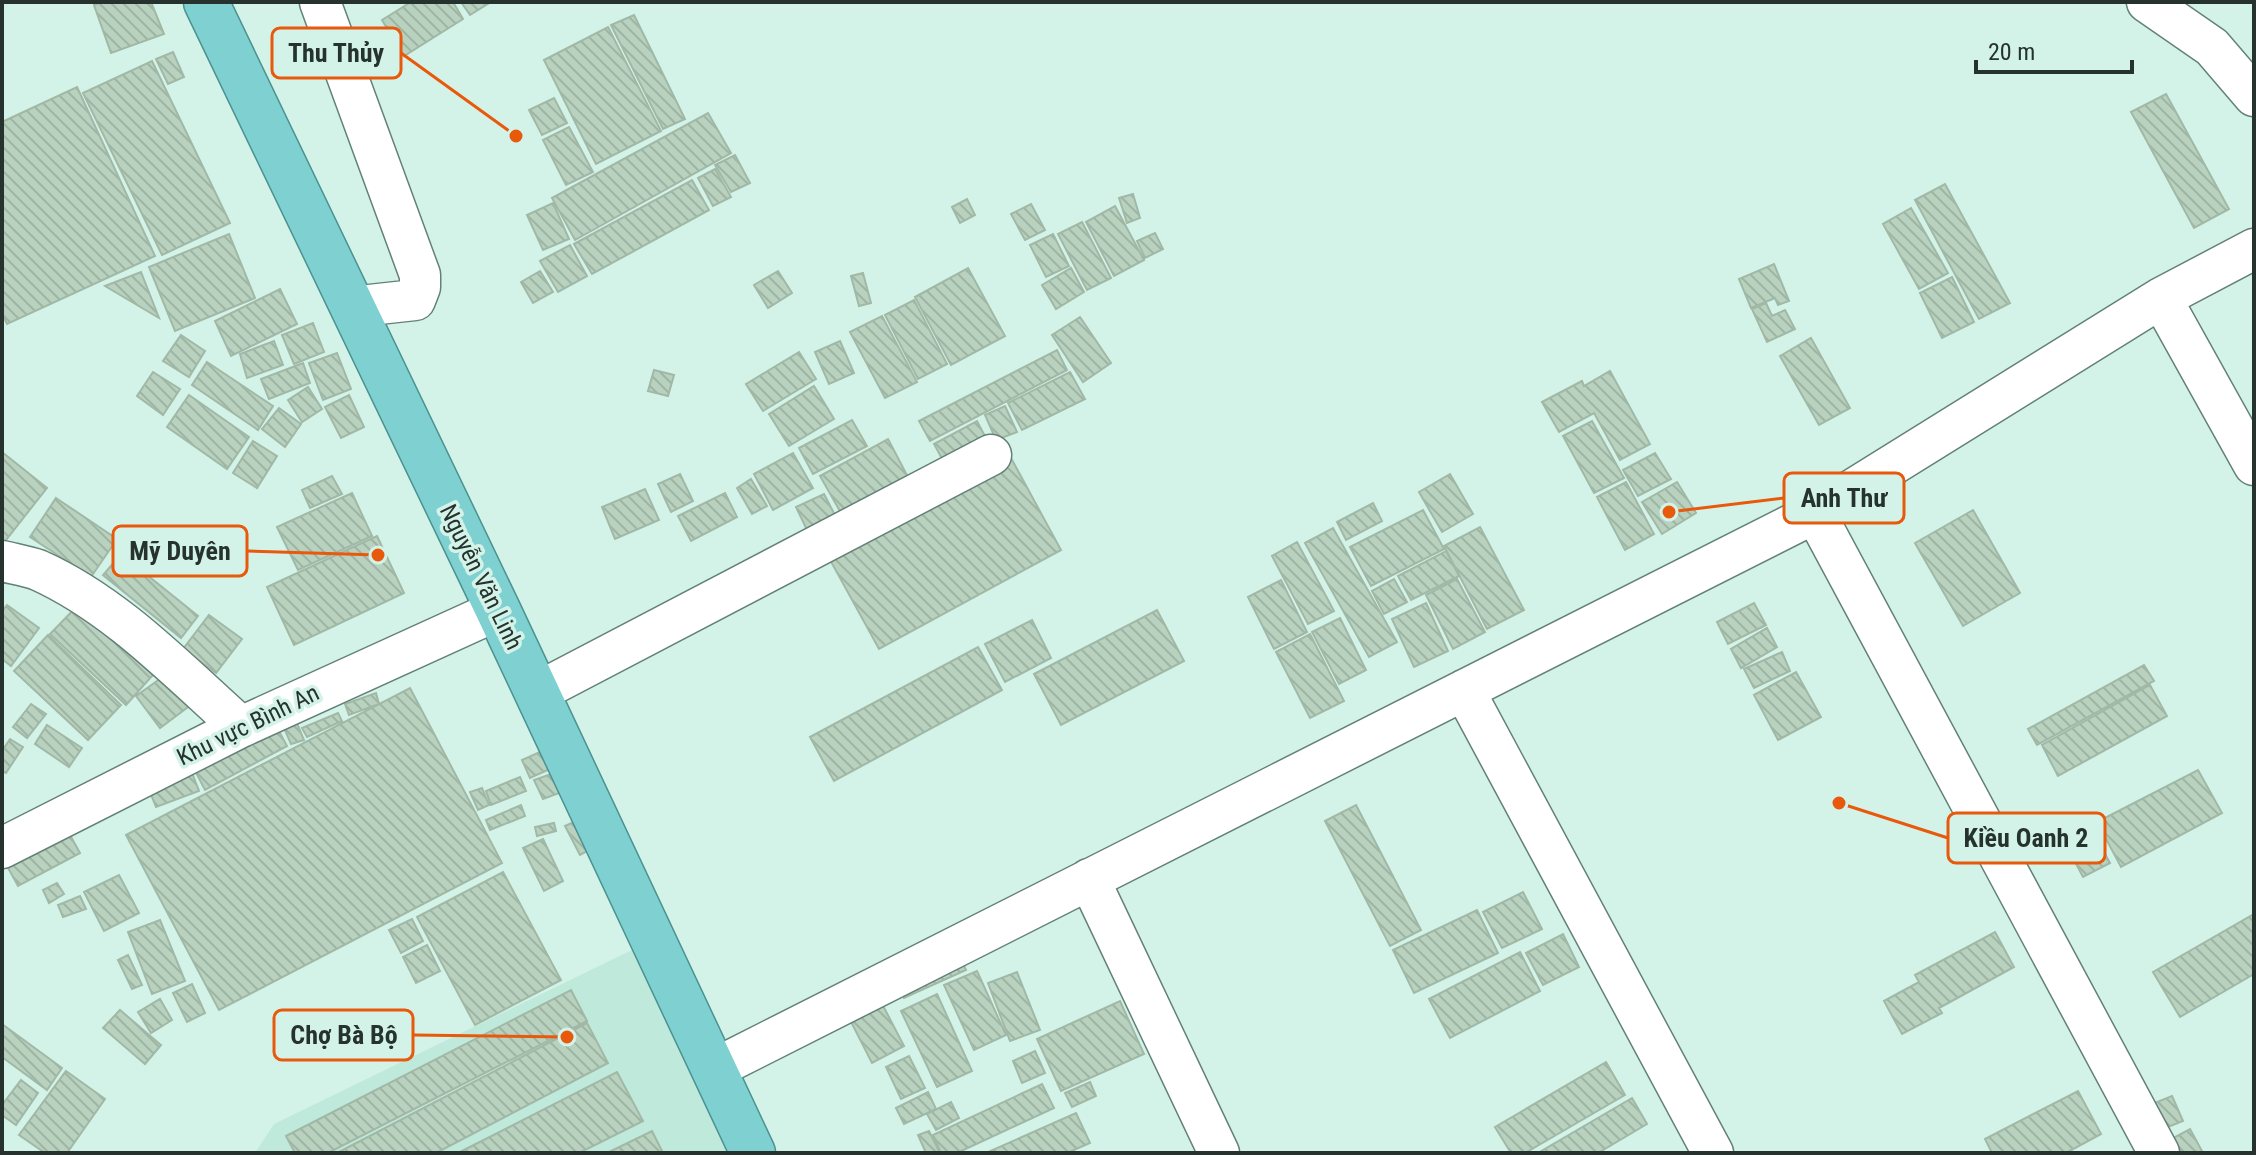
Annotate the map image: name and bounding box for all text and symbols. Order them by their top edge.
scale bar [1976,24,2132,74]
callout: Thu Thủy [272,28,401,78]
text: Thu Thủy [288,38,385,68]
text: 20 m [1988,38,2035,66]
callout: Anh Thư [1784,473,1904,523]
text: Anh Thư [1801,483,1888,513]
street label: Nguyễn Văn Linh [434,500,528,654]
callout: Mỹ Duyên [113,526,247,576]
text: Mỹ Duyên [129,536,231,566]
street label: Khu vực Bình An [172,678,324,772]
callout: Kiều Oanh 2 [1948,813,2105,863]
text: Kiều Oanh 2 [1964,823,2088,853]
callout: Chợ Bà Bộ [274,1010,413,1060]
text: Chợ Bà Bộ [290,1020,398,1050]

